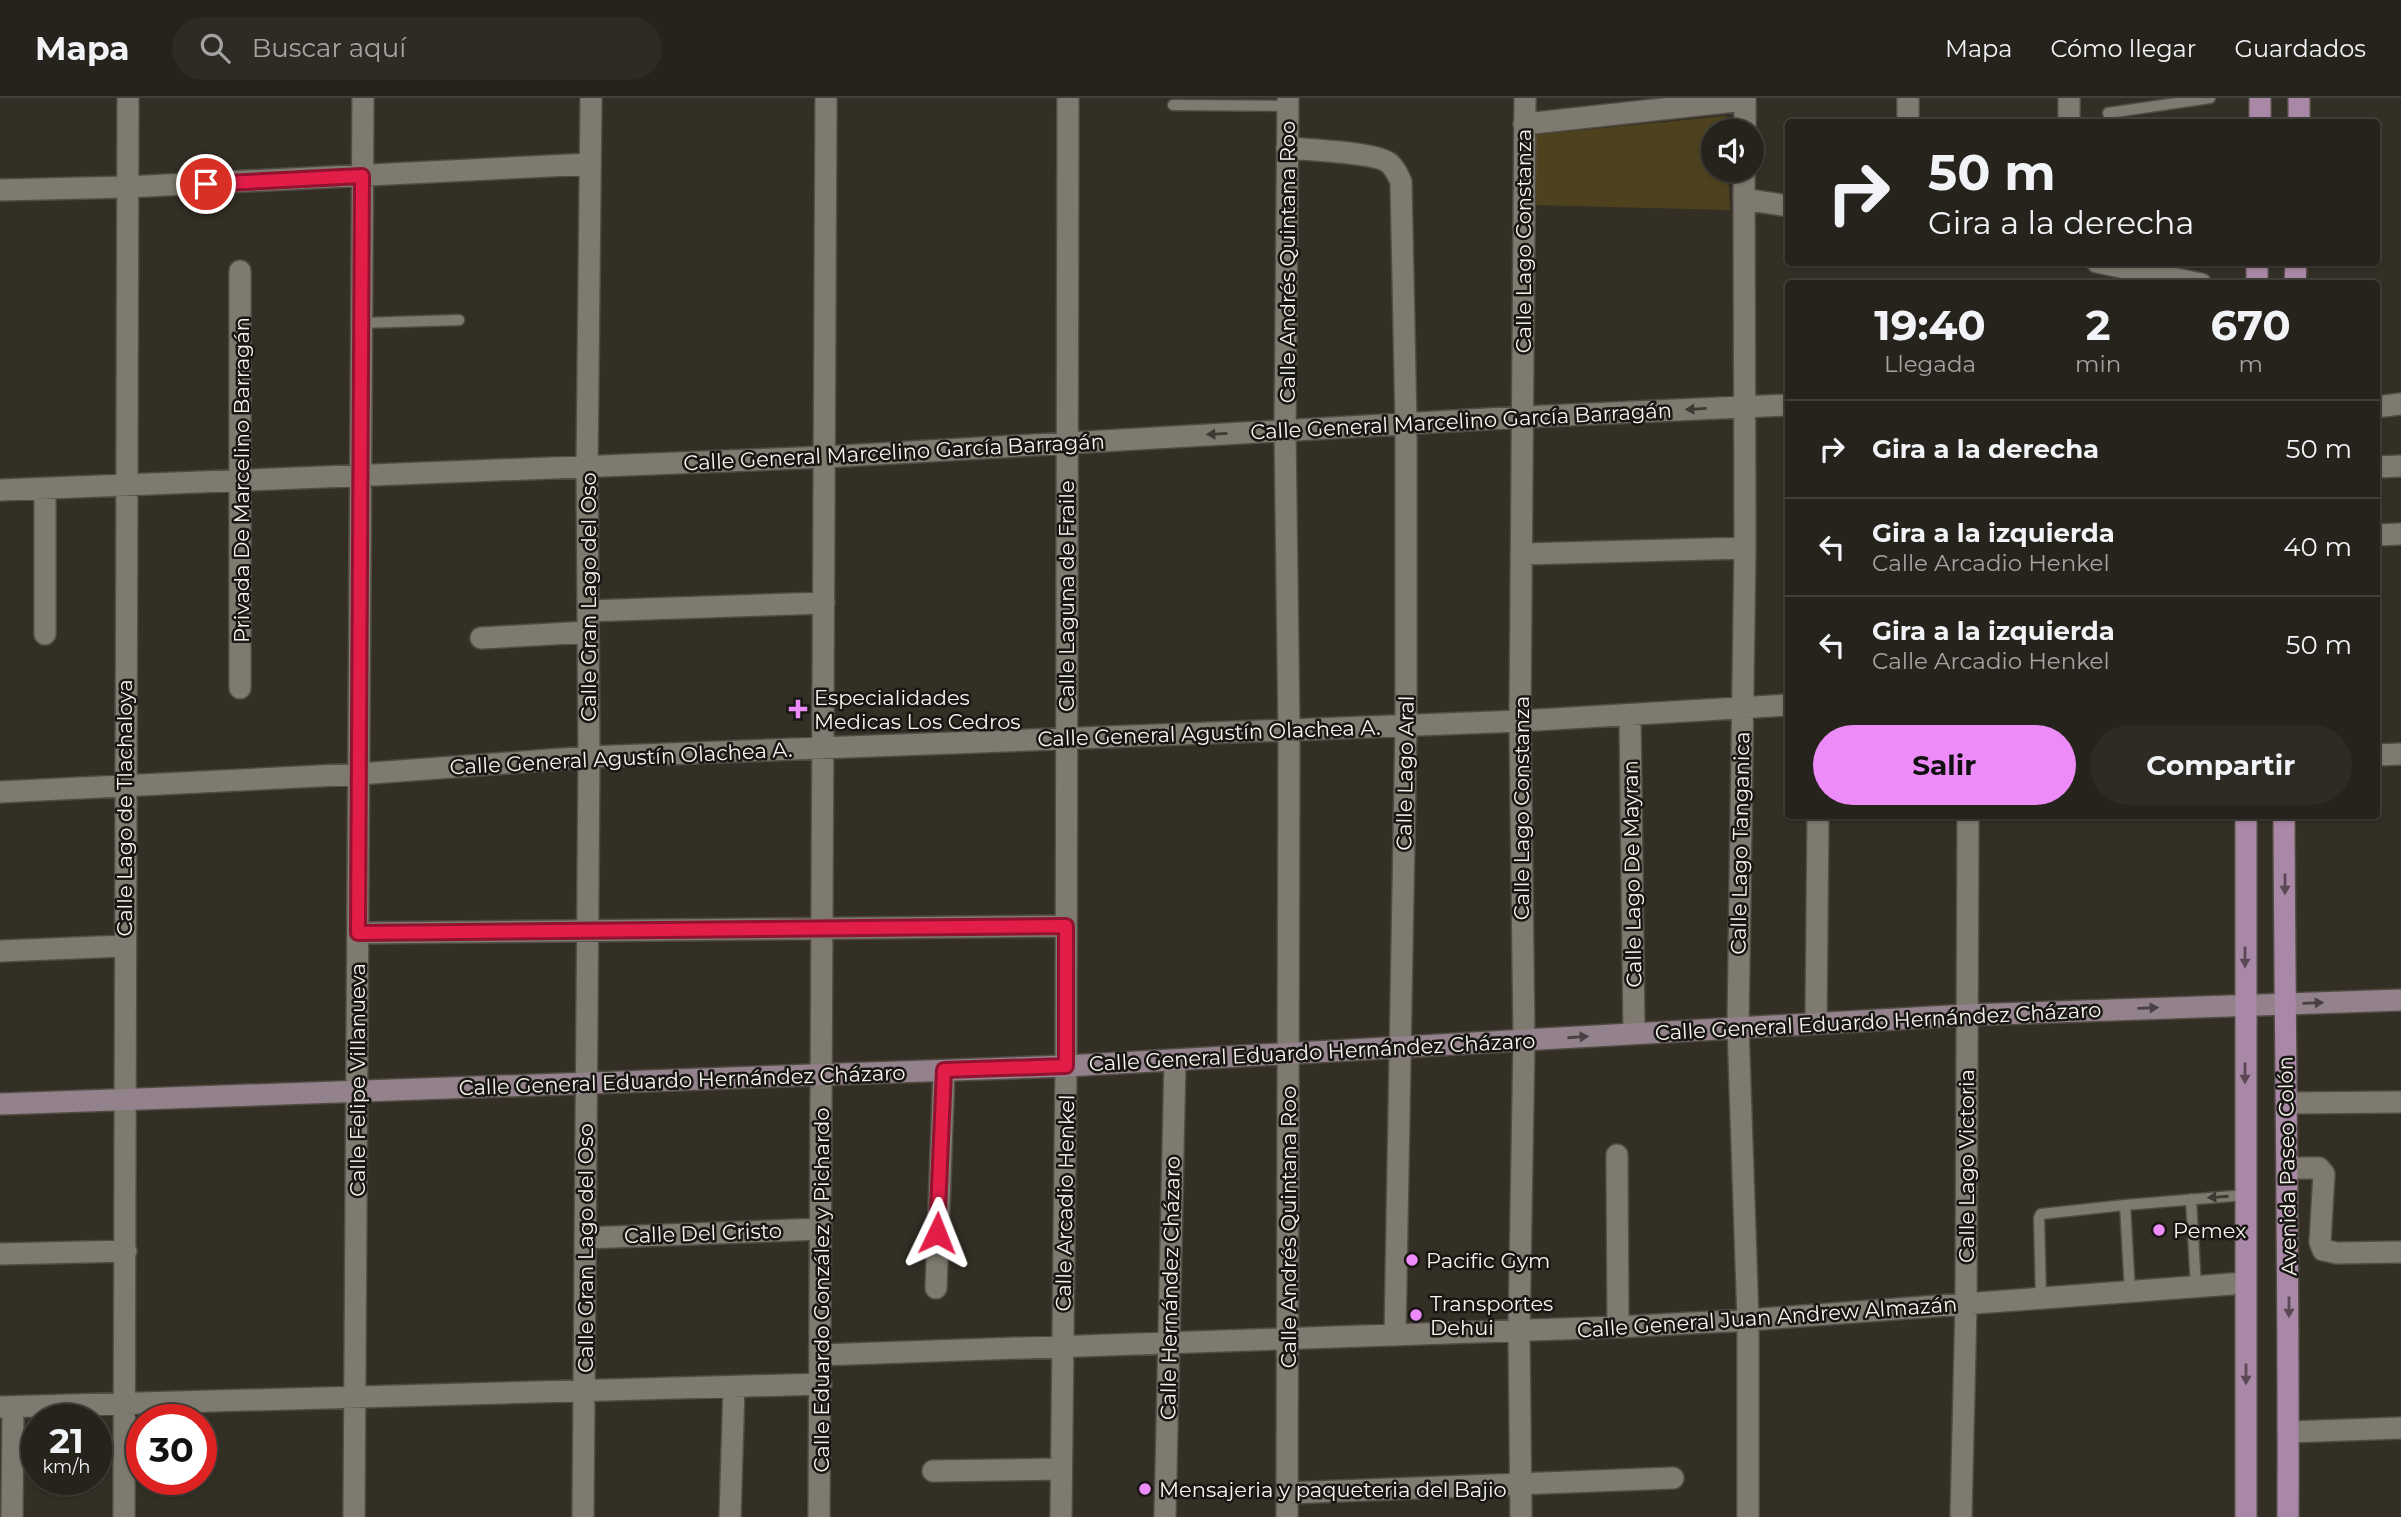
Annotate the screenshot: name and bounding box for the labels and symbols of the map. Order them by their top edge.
street label: Calle Andrés Quintana Roo [1275,121,1300,403]
street label: Calle Lago Constanza [1511,129,1536,353]
pin [176,154,236,214]
street label: Privada De Marcelino Barragán [229,317,254,643]
street label: Calle General Marcelino García Barragán [1250,397,1672,445]
one-way arrow [1685,404,1707,415]
street label: Calle General Marcelino García Barragán [683,428,1105,476]
one-way arrow [1206,429,1228,440]
street label: Calle Gran Lago del Oso [576,472,601,722]
street label: Calle Laguna de Fraile [1054,480,1079,712]
street label: Calle Lago de Tlachaloya [112,679,137,937]
place label: Especialidades Medicas Los Cedros [814,685,1021,734]
street label: Calle Lago Aral [1391,695,1419,851]
street label: Calle Lago Constanza [1509,696,1534,920]
marker: Especialidades Medicas Los Cedros [788,699,808,719]
street label: Calle General Agustín Olachea A. [1037,715,1381,751]
street label: Calle Lago Tanganica [1726,731,1754,955]
street label: Calle General Agustín Olachea A. [449,737,793,779]
street label: Calle Lago De Mayran [1618,760,1646,988]
one-way arrow [2279,873,2291,895]
one-way arrow [2239,946,2251,968]
street label: Calle Felipe Villanueva [345,963,370,1197]
street label: Calle General Eduardo Hernández Cházaro [1654,997,2102,1045]
one-way arrow [2303,997,2325,1008]
one-way arrow [2137,1003,2159,1014]
street label: Calle General Eduardo Hernández Cházaro [1088,1028,1536,1076]
one-way arrow [1567,1031,1589,1042]
street label: Avenida Paseo Colón [2273,1056,2301,1276]
street label: Calle General Eduardo Hernández Cházaro [458,1060,906,1100]
one-way arrow [2239,1063,2251,1085]
street label: Calle Lago Victoria [1954,1069,1979,1263]
street label: Calle Andrés Quintana Roo [1276,1086,1301,1368]
street label: Calle Arcadio Henkel [1051,1094,1079,1312]
street label: Calle Eduardo González y Pichardo [809,1108,834,1472]
street label: Calle Gran Lago del Oso [573,1123,598,1373]
street label: Calle Hernández Cházaro [1155,1156,1185,1420]
one-way arrow [2207,1192,2229,1203]
position arrow [900,1196,974,1270]
street label: Calle Del Cristo [624,1218,782,1248]
place label: Pemex [2173,1218,2246,1243]
marker: Pemex [2151,1222,2167,1238]
place label: Pacific Gym [1426,1248,1550,1273]
marker: Pacific Gym [1404,1252,1420,1268]
place label: Transportes Dehui [1430,1291,1553,1340]
street label: Calle General Juan Andrew Almazán [1576,1291,1958,1343]
one-way arrow [2283,1296,2295,1318]
marker: Transportes Dehui [1408,1307,1424,1323]
one-way arrow [2240,1364,2251,1386]
speed limit sign: 30 [126,1404,217,1495]
place label: Mensajeria y paqueteria del Bajio [1159,1477,1507,1502]
marker: Mensajeria y paqueteria del Bajio [1137,1481,1153,1497]

